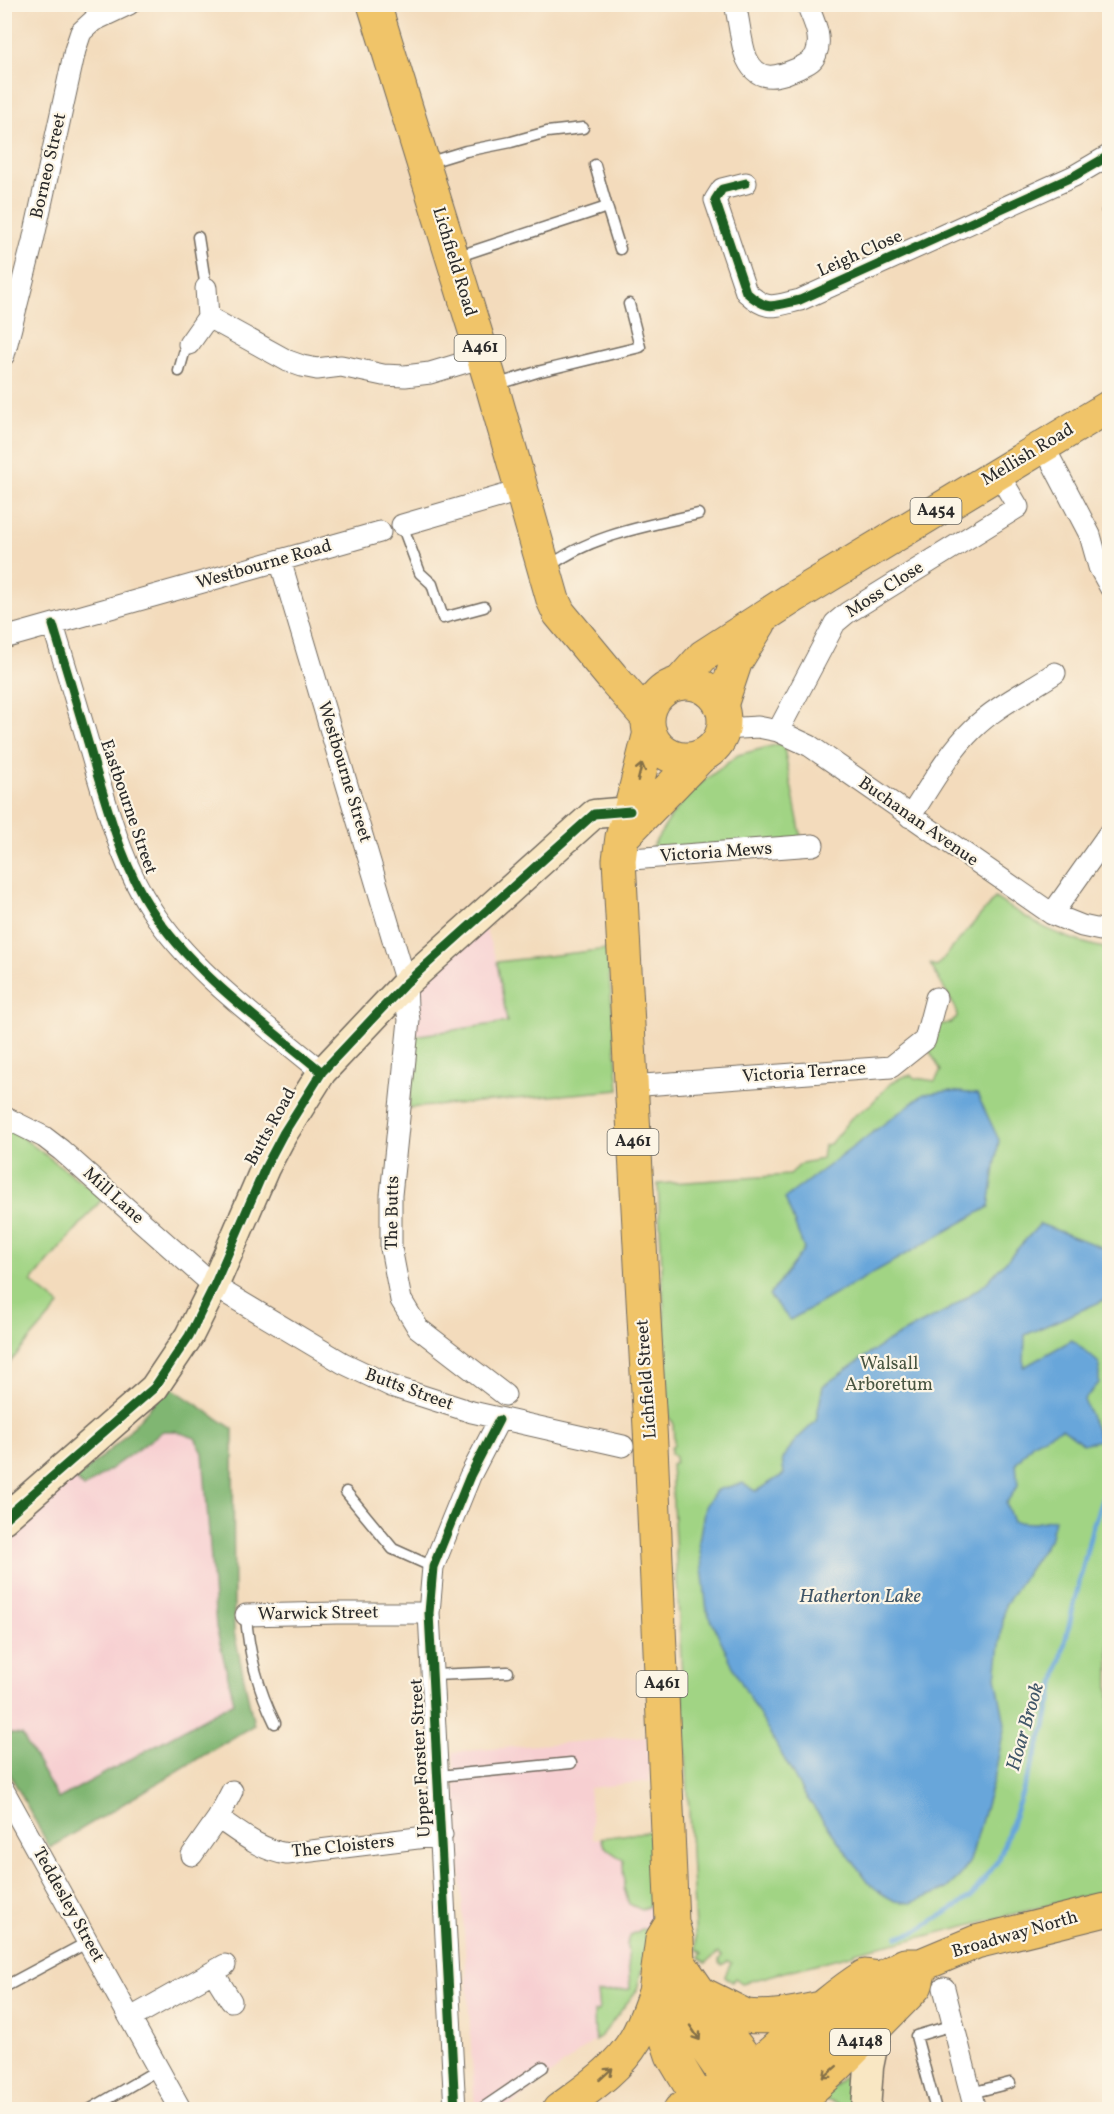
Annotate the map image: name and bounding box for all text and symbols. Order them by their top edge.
street label: Borneo Street [25,111,73,221]
street label: Lichfield Road [425,204,483,320]
street label: Leigh Close [814,224,906,284]
road number: A461 [454,335,506,361]
street label: Mellish Road [977,418,1079,492]
road number: A454 [910,498,962,524]
street label: Westbourne Road [193,534,335,596]
street label: Moss Close [841,556,929,624]
street label: Westbourne Street [311,698,377,846]
street label: Eastbourne Street [93,736,163,878]
one-way arrow [635,763,647,782]
street label: Buchanan Avenue [853,771,983,873]
street label: Victoria Mews [659,837,773,869]
street label: Victoria Terrace [741,1056,867,1090]
street label: Butts Road [239,1083,303,1171]
road number: A461 [608,1129,658,1155]
street label: Mill Lane [77,1162,149,1230]
street label: The Butts [380,1176,406,1250]
street label: Lichfield Street [630,1318,664,1440]
park label: Walsall Arboretum [845,1352,933,1398]
street label: Butts Street [361,1362,457,1418]
water label: Hatherton Lake [799,1583,922,1611]
street label: Warwick Street [257,1600,379,1628]
road number: A461 [636,1671,688,1697]
street label: Upper Forster Street [404,1678,438,1838]
water label: Hoar Brook [1000,1680,1052,1774]
street label: The Cloisters [291,1829,395,1865]
street label: Teddesley Street [26,1843,110,1967]
street label: Broadway North [949,1905,1081,1965]
one-way arrow [689,2025,701,2041]
road number: A4148 [830,2029,890,2055]
one-way arrow [823,2065,838,2079]
one-way arrow [598,2067,613,2081]

